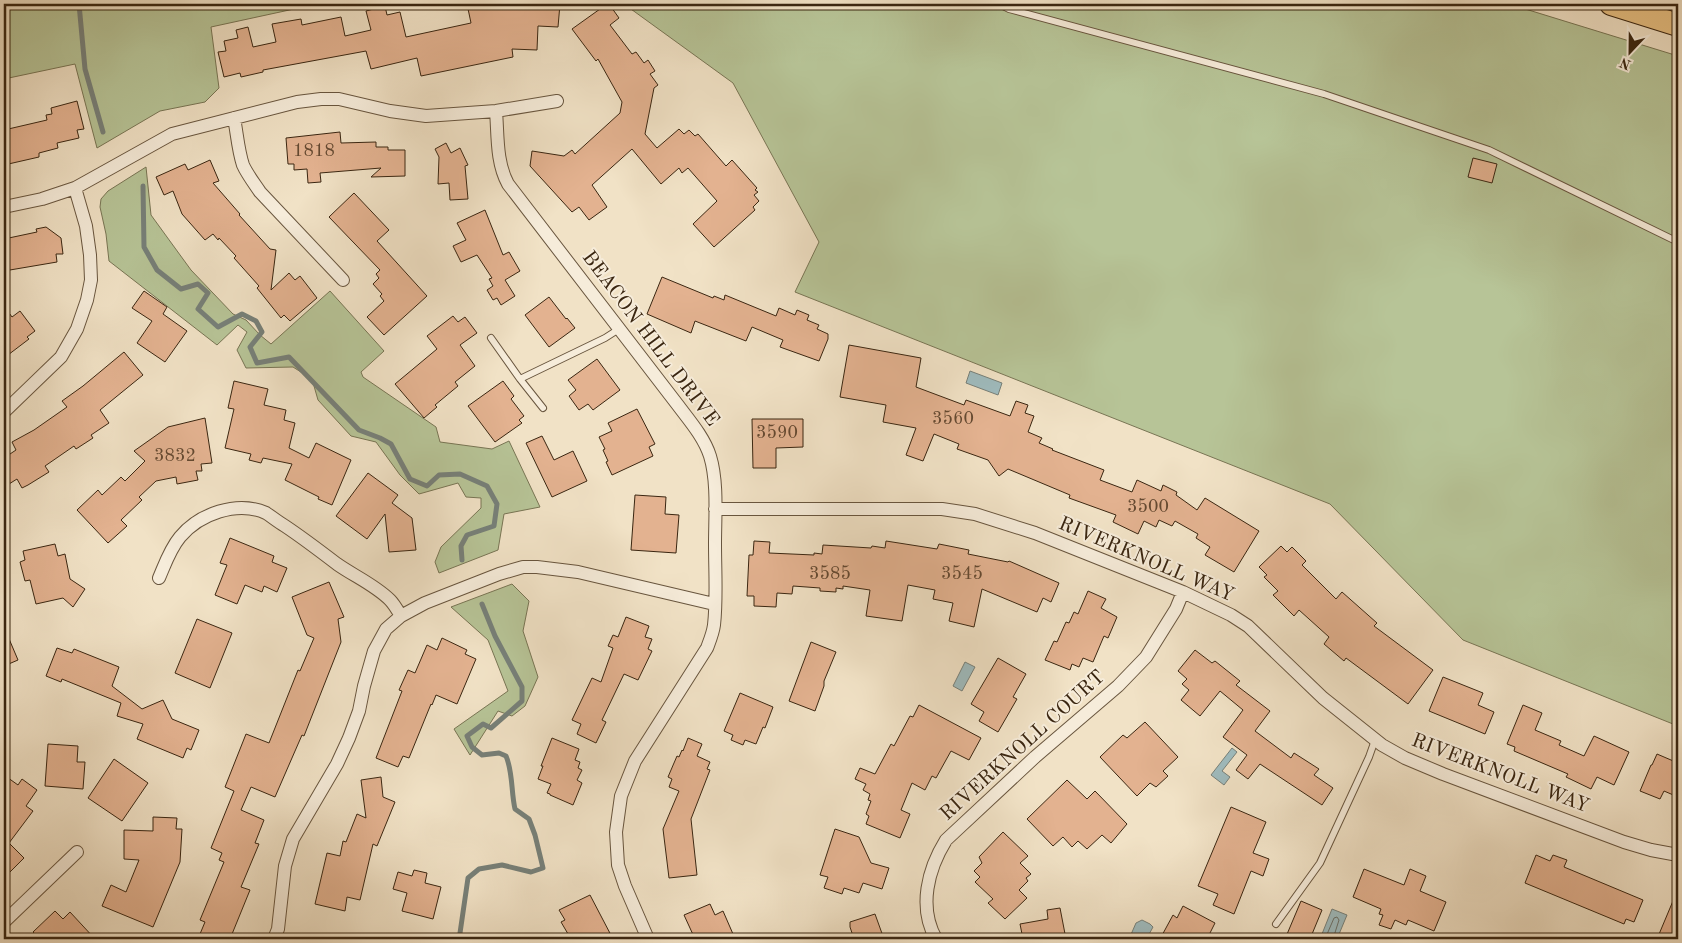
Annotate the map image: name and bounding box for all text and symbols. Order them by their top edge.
north arrow [1604,28,1654,78]
text: N [1618,55,1633,72]
house number: 1818 [293,142,335,160]
street label: BEACON HILL DRIVE [578,248,722,430]
house number: 3560 [932,410,974,428]
house number: 3590 [756,424,798,442]
house number: 3832 [154,447,196,465]
house number: 3500 [1127,498,1169,516]
street label: RIVERKNOLL WAY [1055,514,1237,606]
house number: 3585 [809,565,851,583]
house number: 3545 [941,565,983,583]
street label: RIVERKNOLL COURT [937,667,1109,825]
street label: RIVERKNOLL WAY [1408,731,1592,817]

